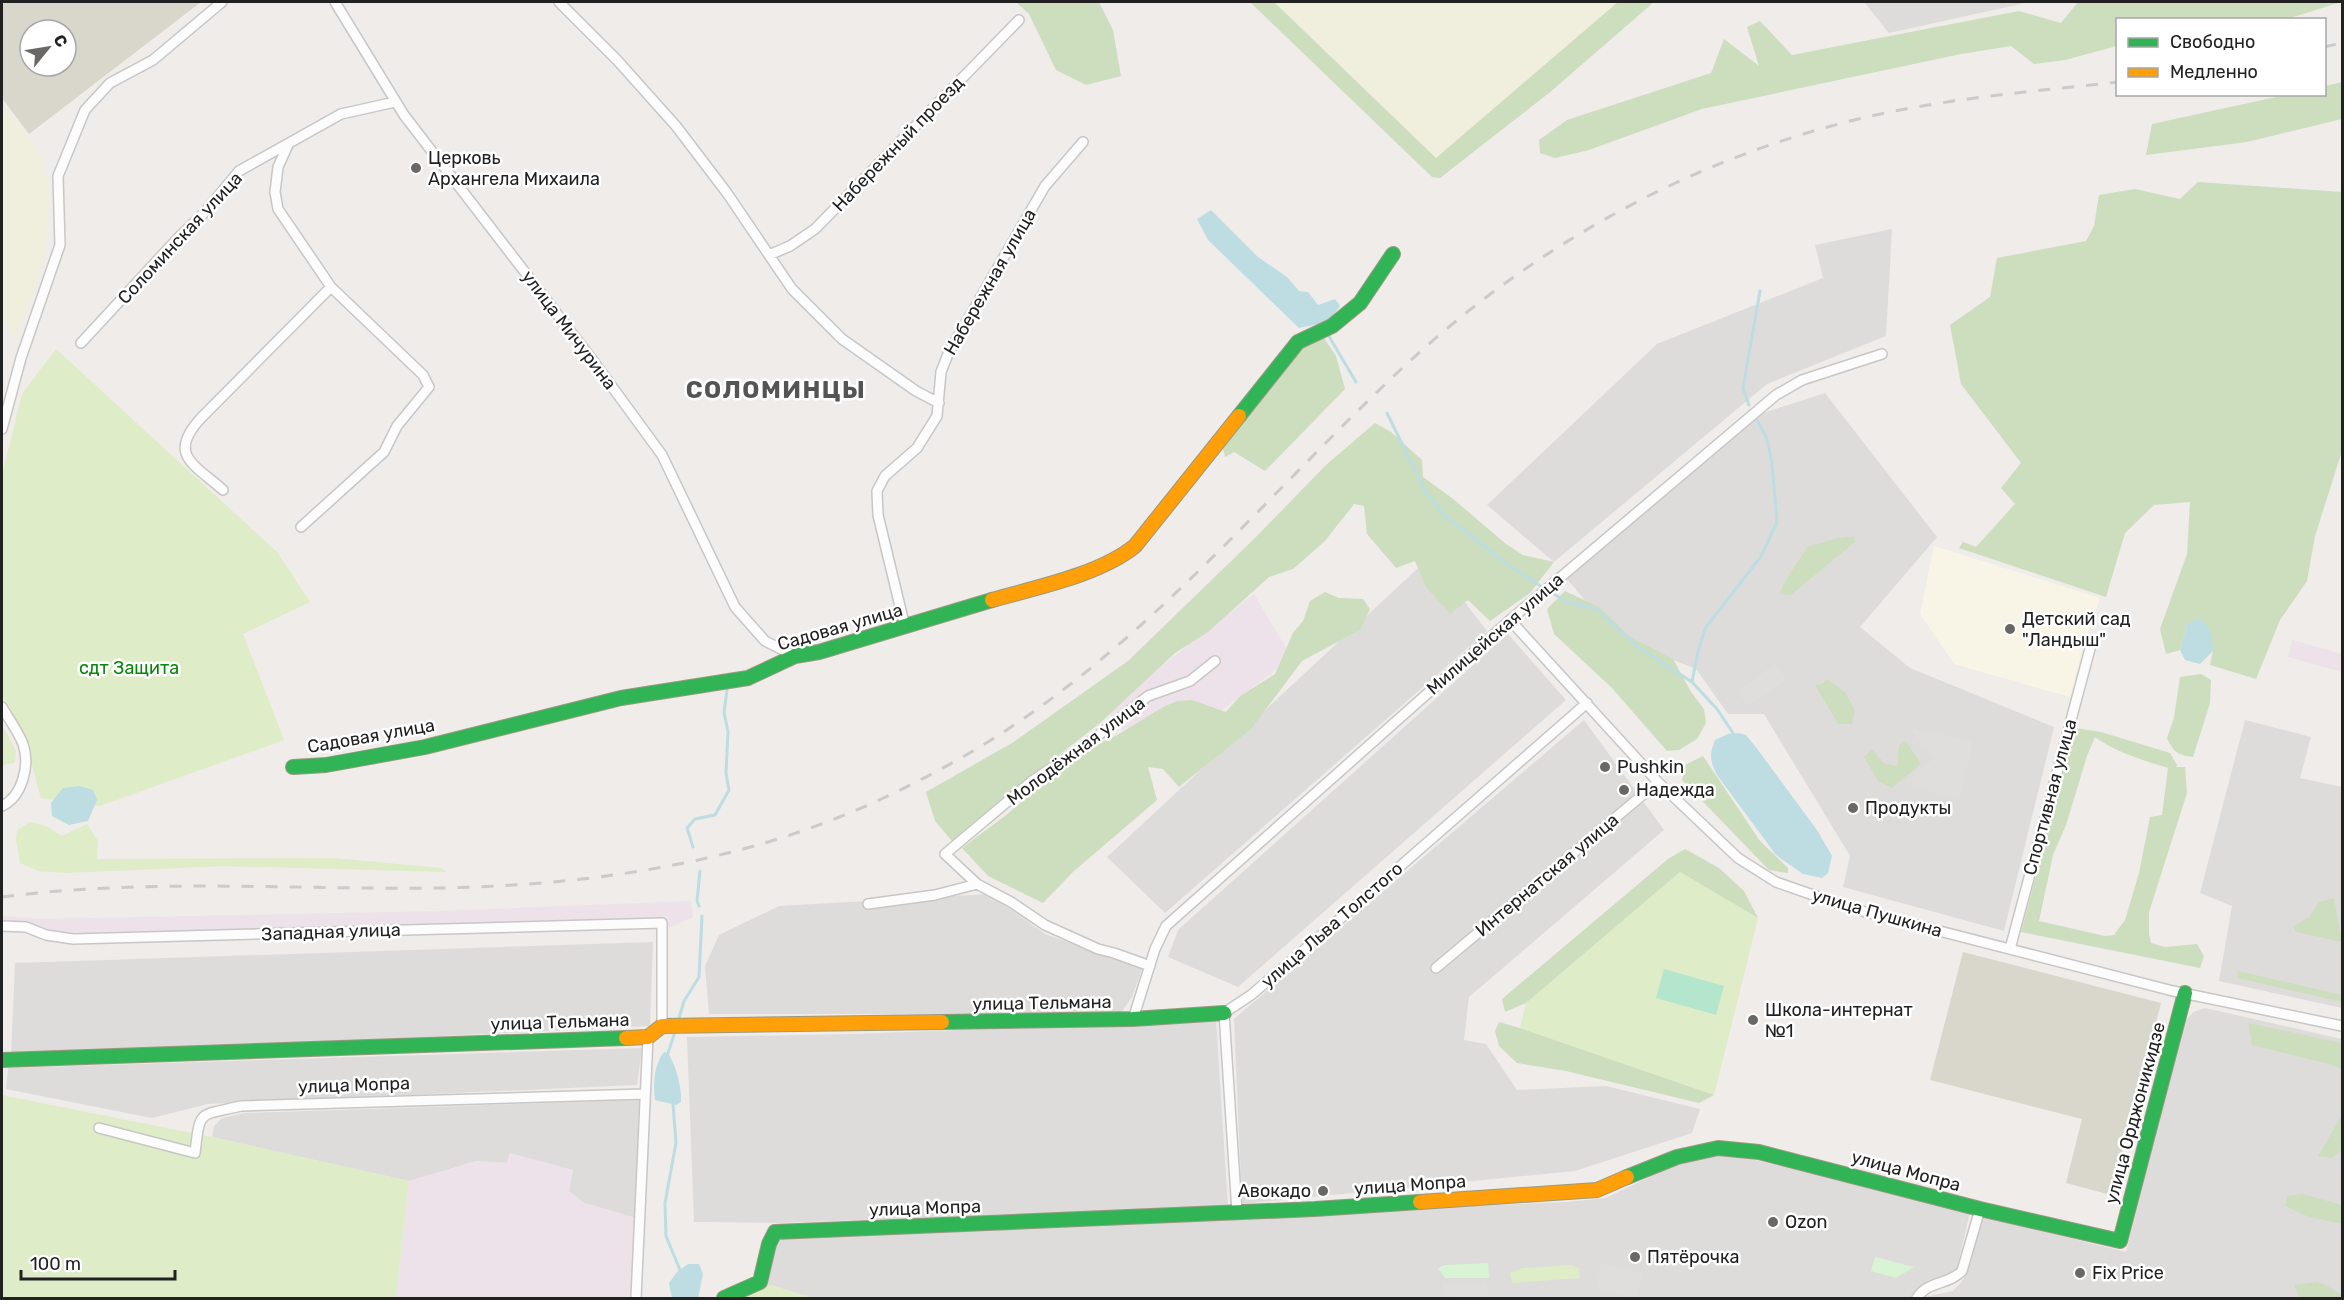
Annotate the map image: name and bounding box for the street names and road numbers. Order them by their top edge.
street label: Набережный проезд [828,72,968,216]
street label: Соломинская улица [113,167,247,309]
street label: Набережная улица [939,205,1041,359]
street label: улица Мичурина [517,266,621,394]
street label: Милицейская улица [1422,569,1568,699]
street label: Садовая улица [775,599,905,655]
street label: Молодёжная улица [1003,692,1149,810]
street label: Садовая улица [306,714,436,758]
street label: Спортивная улица [2019,716,2081,878]
street label: Интернатская улица [1471,809,1623,941]
street label: улица Льва Толстого [1257,857,1407,993]
street label: улица Пушкина [1809,884,1945,942]
street label: Западная улица [261,919,401,945]
street label: улица Тельмана [972,991,1112,1015]
street label: улица Тельмана [490,1009,630,1035]
street label: улица Орджоникидзе [2100,1020,2170,1206]
street label: улица Мопра [298,1072,410,1098]
street label: улица Мопра [1849,1146,1963,1196]
street label: улица Мопра [1353,1170,1467,1200]
street label: улица Мопра [869,1195,981,1221]

